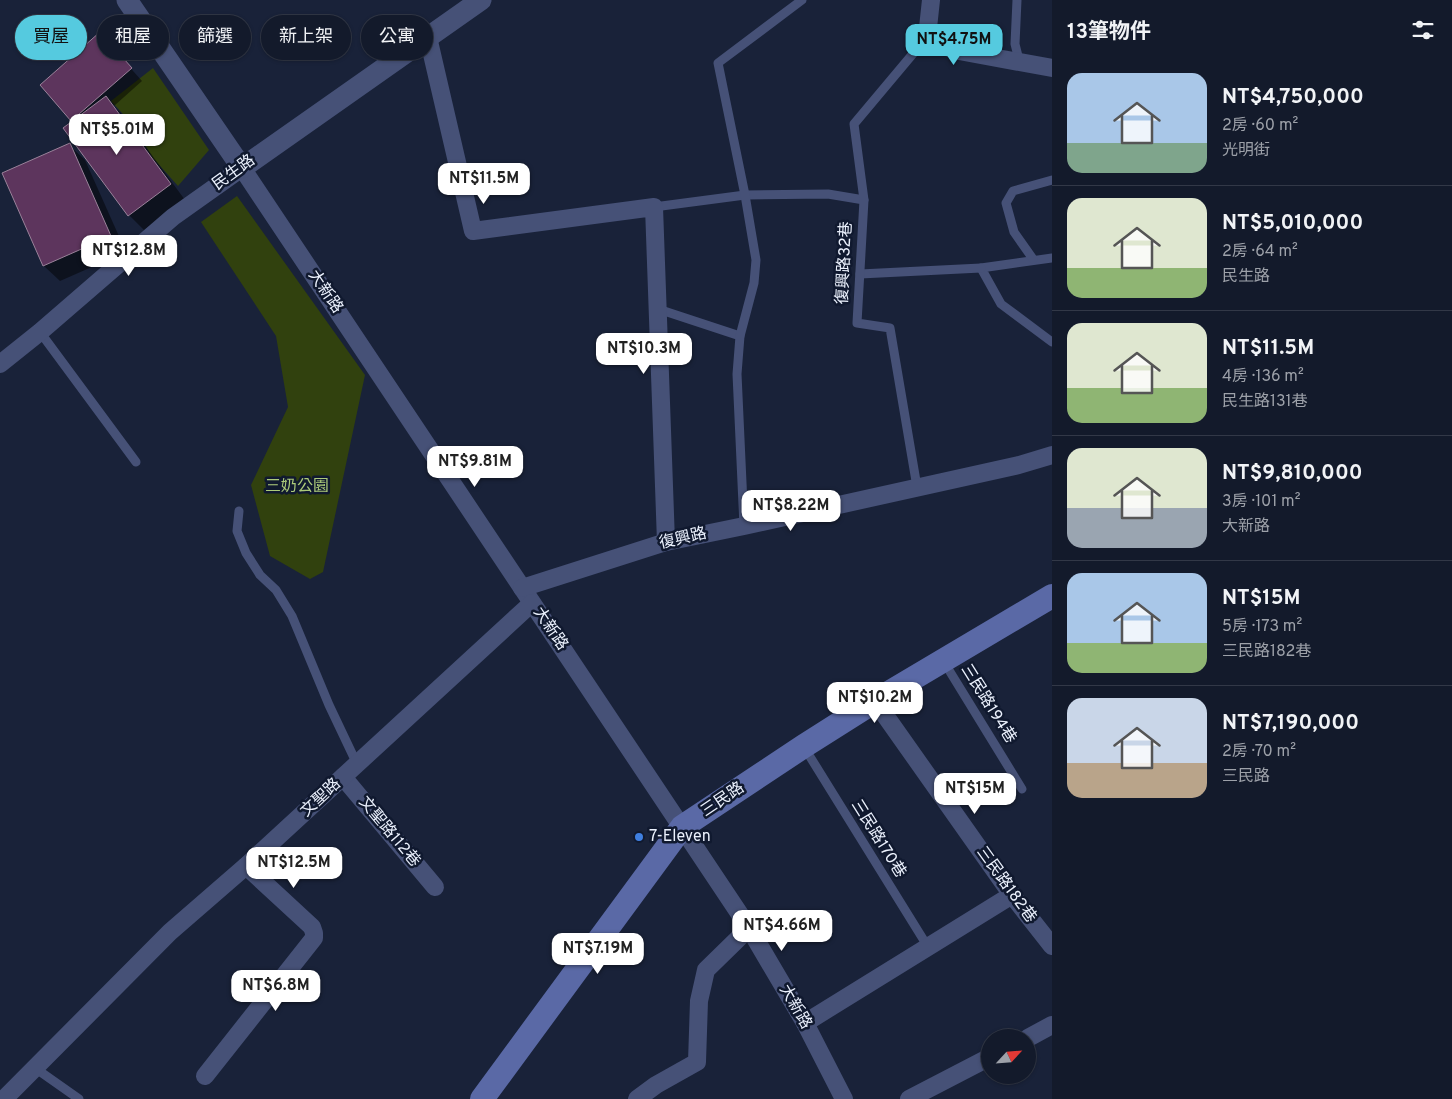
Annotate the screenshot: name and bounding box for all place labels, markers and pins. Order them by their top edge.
pin: NT$4.75M [902,23,1006,66]
pin: NT$5.01M [65,114,169,156]
pin: NT$11.5M [432,162,536,205]
pin: NT$12.8M [77,234,181,277]
pin: NT$10.3M [592,332,696,375]
pin: NT$9.81M [423,446,527,488]
pin: NT$8.22M [739,490,843,532]
pin: NT$10.2M [823,682,927,724]
pin: NT$15M [934,772,1016,815]
place label: 7-Eleven [649,827,711,847]
marker: 7-Eleven [633,831,645,843]
pin: NT$12.5M [242,846,346,889]
pin: NT$4.66M [730,910,834,952]
pin: NT$7.19M [546,932,650,975]
pin: NT$6.8M [230,970,322,1012]

